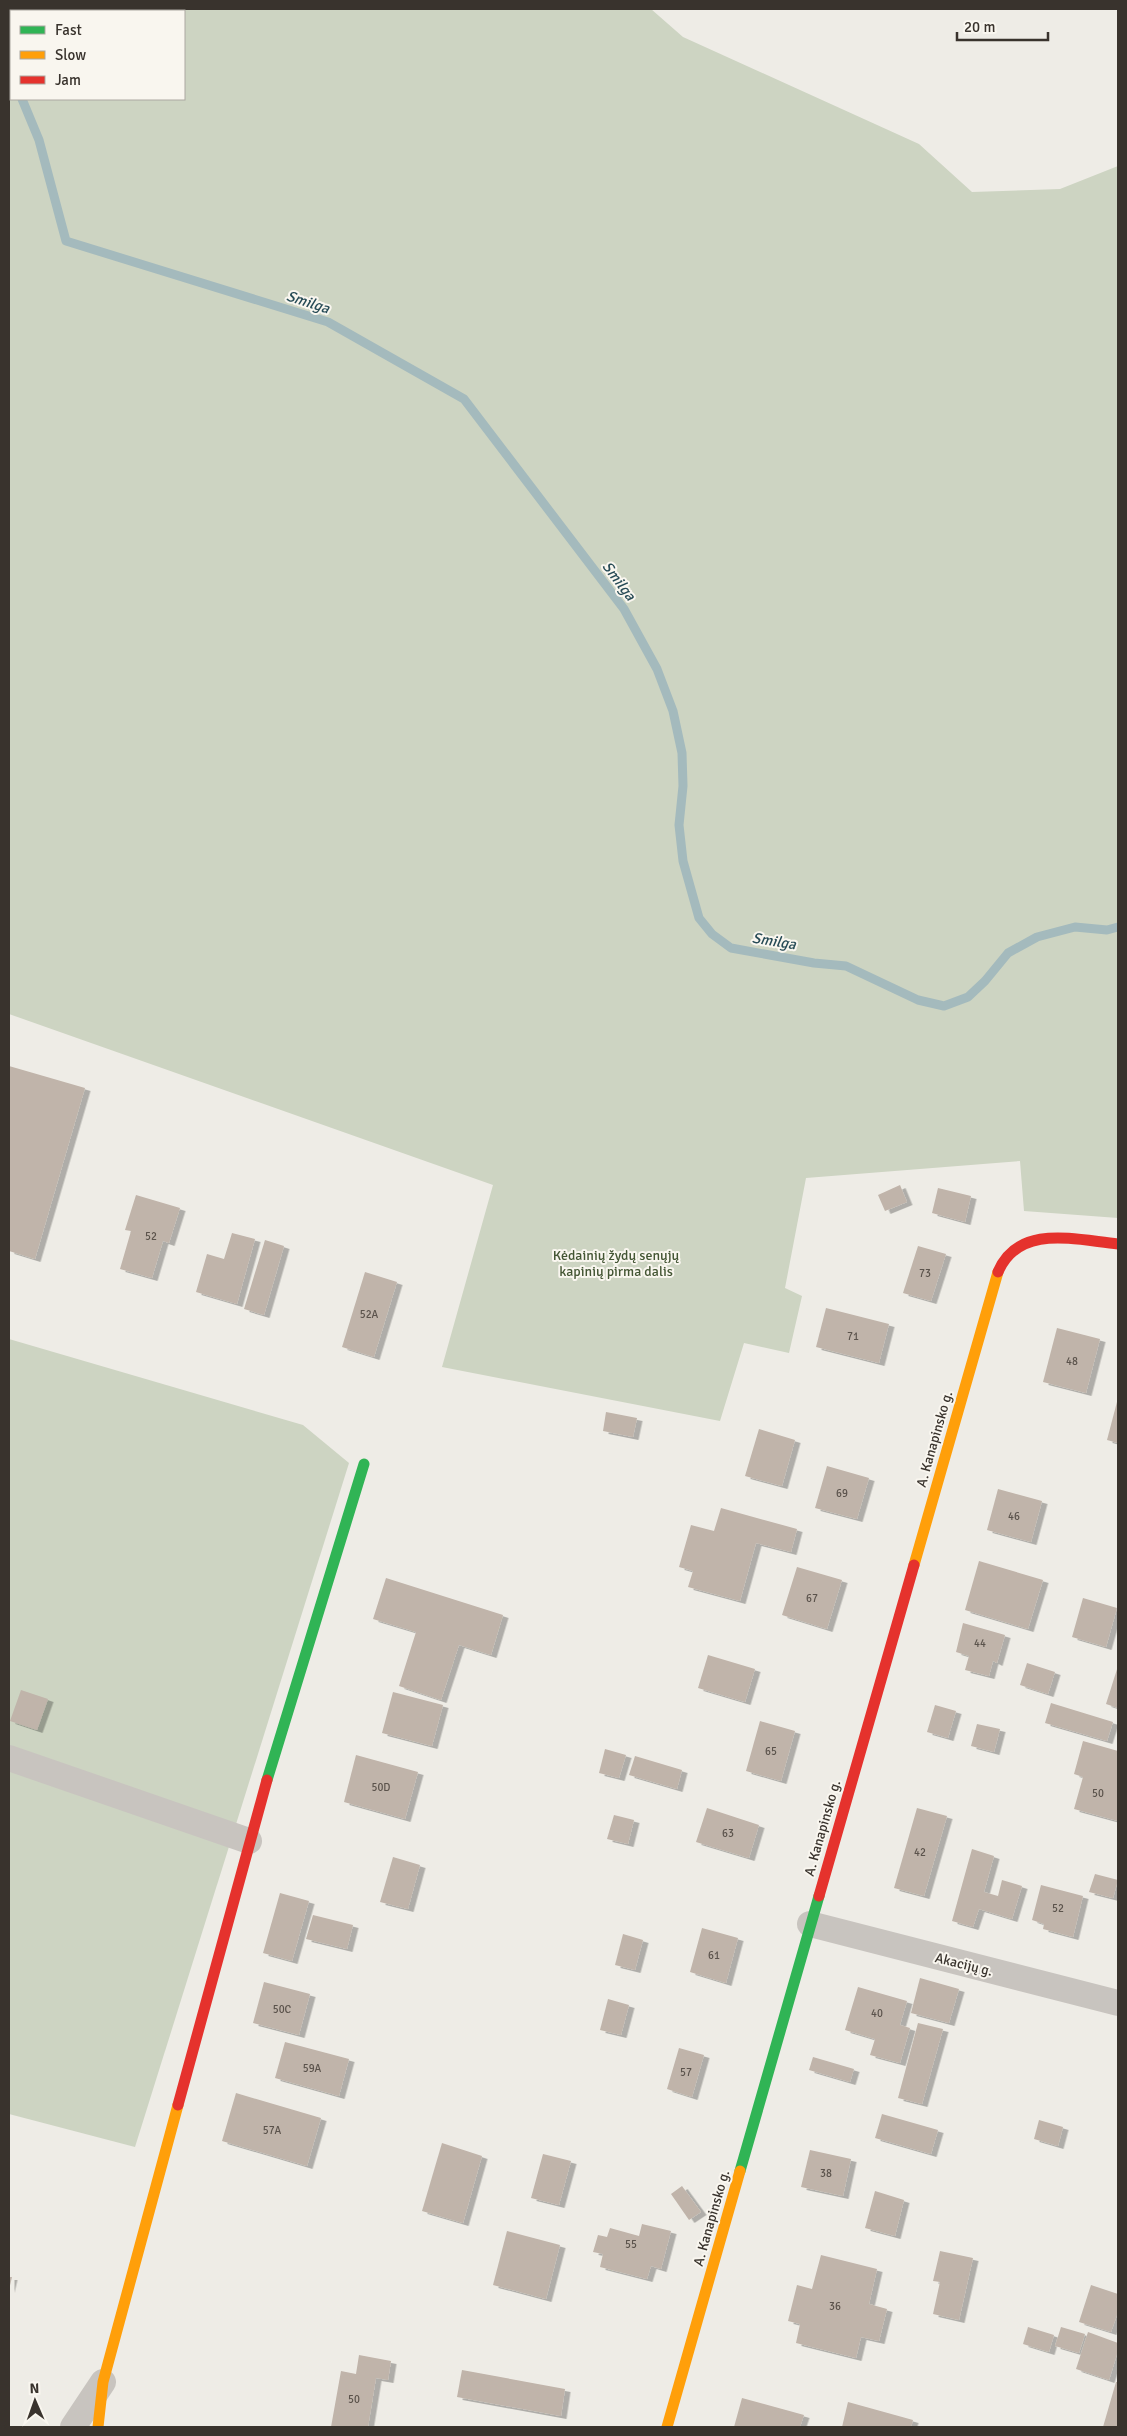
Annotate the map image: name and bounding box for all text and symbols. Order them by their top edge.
legend [10,10,185,100]
scale bar [957,10,1048,42]
text: 20 m [964,18,995,36]
text: Fast [55,21,82,39]
text: Slow [55,46,86,64]
text: Jam [55,71,81,89]
water label: Smilga [284,287,332,318]
water label: Smilga [599,558,640,604]
water label: Smilga [751,929,798,953]
house number: 52 [145,1230,157,1243]
park label: Kėdainių žydų senųjų kapinių pirma dalis [553,1247,680,1280]
house number: 73 [919,1267,931,1280]
house number: 52A [360,1308,379,1321]
house number: 71 [847,1330,859,1343]
house number: 48 [1066,1355,1078,1368]
street label: A. Kanapinsko g. [913,1389,956,1489]
house number: 69 [836,1487,848,1500]
house number: 46 [1008,1510,1020,1523]
house number: 67 [806,1592,818,1605]
house number: 44 [974,1637,986,1650]
house number: 65 [765,1745,777,1758]
street label: A. Kanapinsko g. [801,1778,844,1878]
house number: 50D [371,1781,391,1794]
house number: 50 [1092,1787,1104,1800]
house number: 63 [722,1827,734,1840]
house number: 42 [914,1846,926,1859]
house number: 52 [1052,1902,1064,1915]
house number: 61 [708,1949,720,1962]
street label: Akacijų g. [933,1949,994,1980]
house number: 50C [273,2003,292,2016]
house number: 40 [871,2007,883,2020]
house number: 59A [303,2062,322,2075]
house number: 57 [680,2066,692,2079]
house number: 57A [263,2124,282,2137]
house number: 38 [820,2167,832,2180]
street label: A. Kanapinsko g. [690,2168,733,2268]
house number: 55 [625,2238,637,2251]
house number: 36 [829,2300,841,2313]
north arrow [10,2376,60,2426]
text: N [29,2380,40,2397]
house number: 50 [348,2393,360,2406]

